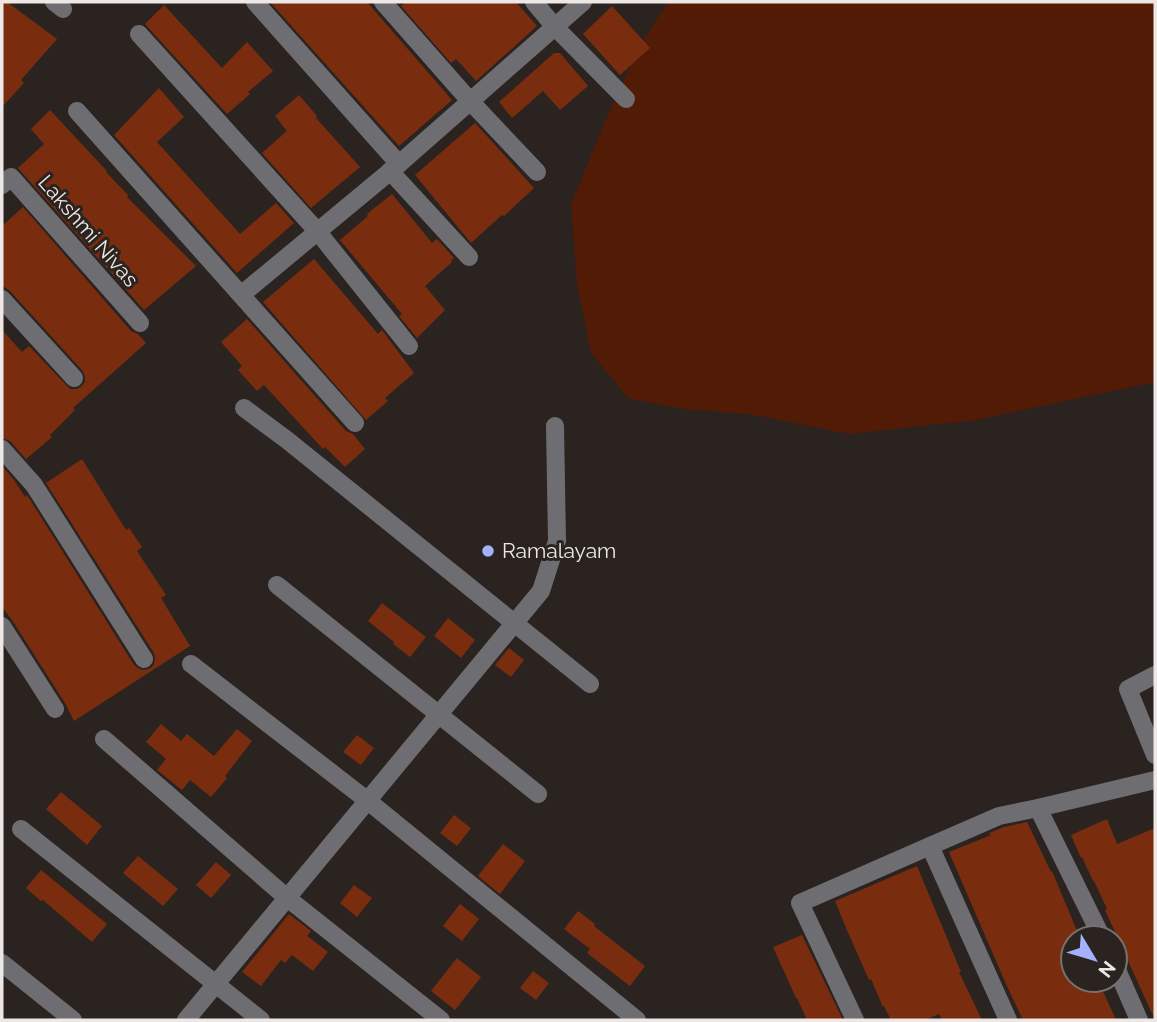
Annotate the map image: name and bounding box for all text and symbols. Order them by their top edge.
street label: Lakshmi Nivas [33,170,144,292]
place label: Ramalayam [502,538,616,563]
marker: Ramalayam [480,543,496,559]
north arrow [1059,924,1129,994]
text: N [1094,957,1121,982]

